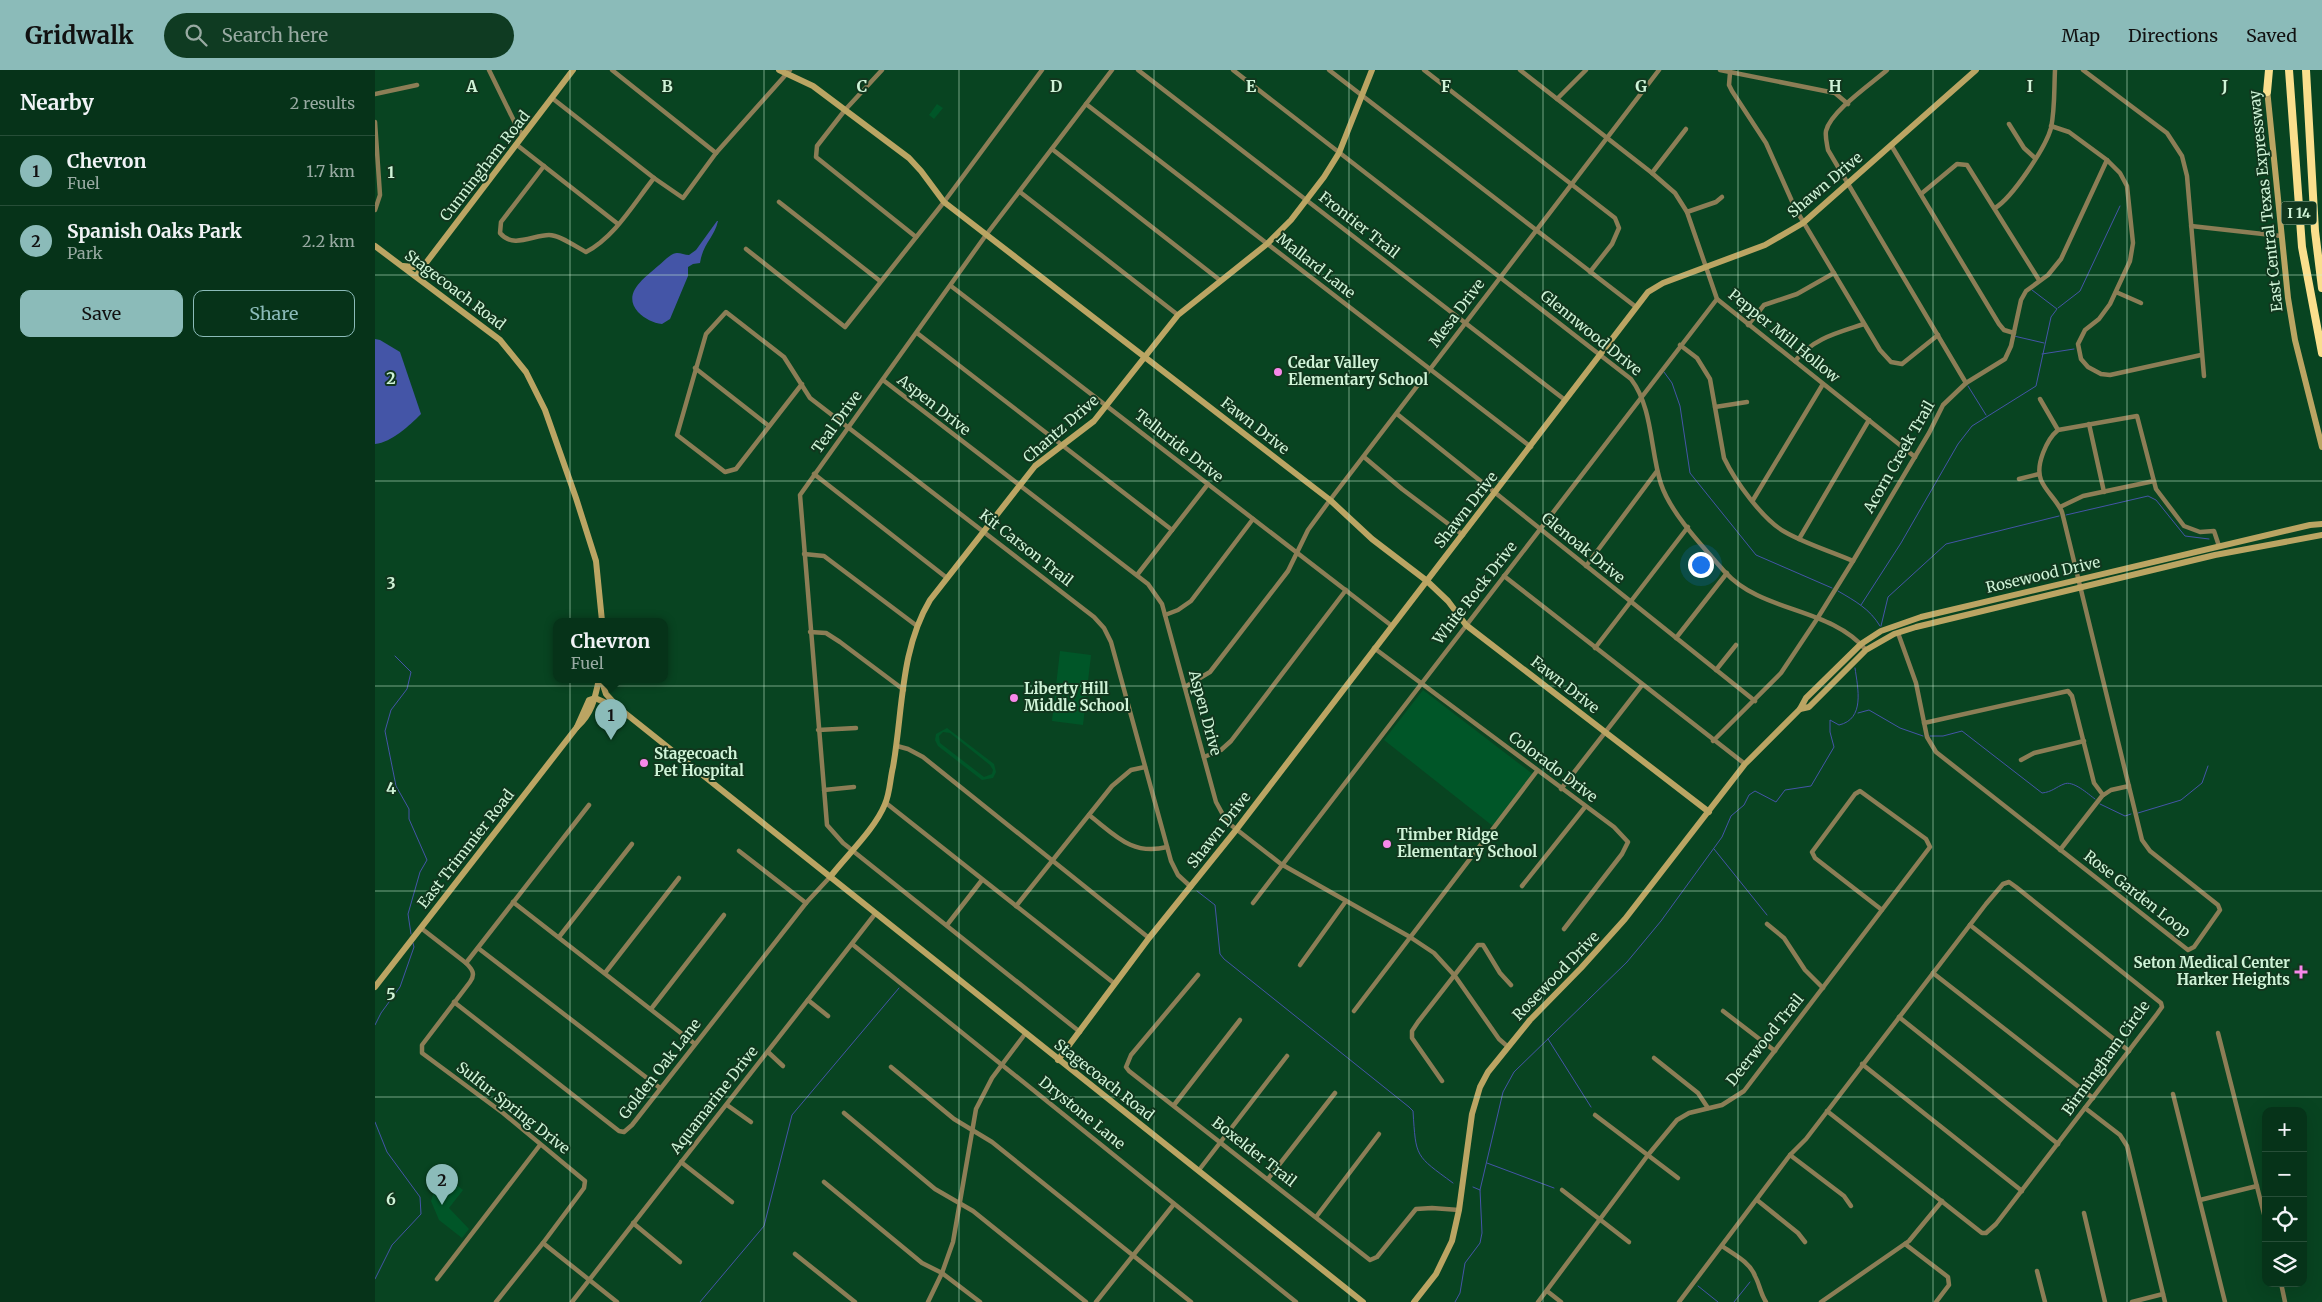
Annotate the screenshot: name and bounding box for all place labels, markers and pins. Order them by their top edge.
place label: Cedar Valley Elementary School [1288,353,1428,389]
marker: Cedar Valley Elementary School [1272,366,1284,378]
place label: Liberty Hill Middle School [1024,679,1129,715]
marker: Liberty Hill Middle School [1008,692,1020,704]
pin: 1 [595,699,627,740]
place label: Stagecoach Pet Hospital [654,744,744,780]
marker: Stagecoach Pet Hospital [638,757,650,769]
place label: Timber Ridge Elementary School [1397,825,1537,861]
marker: Timber Ridge Elementary School [1381,838,1393,850]
place label: Seton Medical Center Harker Heights [2134,953,2290,989]
marker: Seton Medical Center Harker Heights [2294,965,2308,979]
pin: 2 [426,1164,458,1205]

